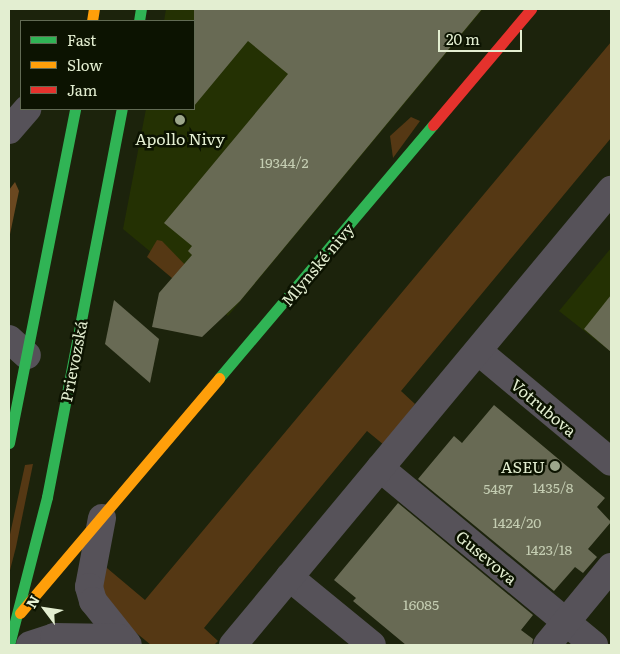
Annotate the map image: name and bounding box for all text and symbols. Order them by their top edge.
legend [20,20,195,110]
scale bar [440,20,524,52]
text: 20 m [446,27,480,50]
text: Fast [67,28,96,51]
text: Slow [67,53,102,76]
text: Jam [67,78,97,101]
marker: Apollo Nivy [174,114,186,126]
place label: Apollo Nivy [135,128,225,148]
house number: 19344/2 [259,154,309,170]
street label: Mlynské nivy [277,219,357,309]
street label: Prievozská [56,319,90,403]
street label: Votrubova [507,374,581,440]
place label: ASEU [501,456,545,476]
marker: ASEU [549,460,561,472]
house number: 1435/8 [532,479,574,495]
house number: 5487 [483,480,513,496]
house number: 1424/20 [493,514,541,530]
street label: Gusevova [453,526,521,588]
house number: 1423/18 [526,541,572,557]
north arrow [20,584,70,634]
text: N [21,591,44,611]
house number: 16085 [403,596,439,612]

